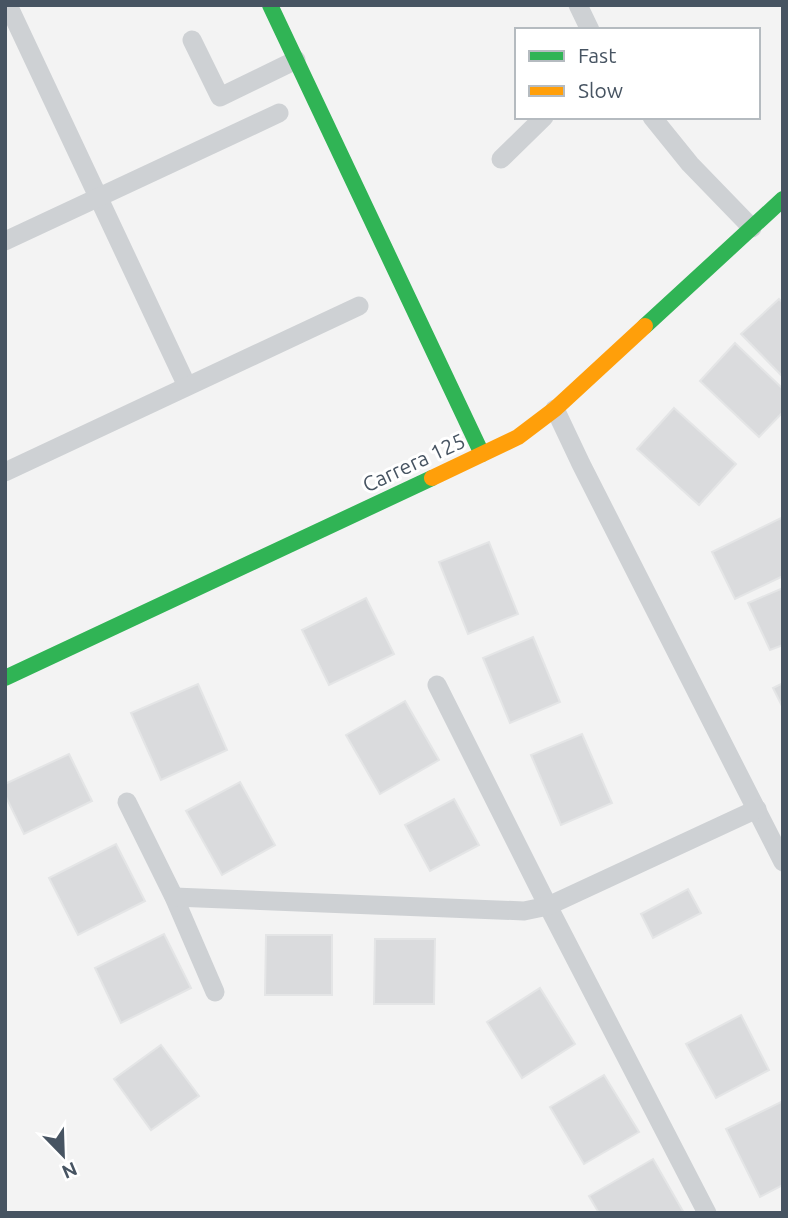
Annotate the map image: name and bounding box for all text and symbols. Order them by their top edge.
legend [515,28,760,119]
text: Fast [578,43,616,67]
text: Slow [578,78,623,102]
street label: Carrera 125 [359,428,469,496]
north arrow [28,1120,98,1190]
text: N [59,1158,80,1184]

